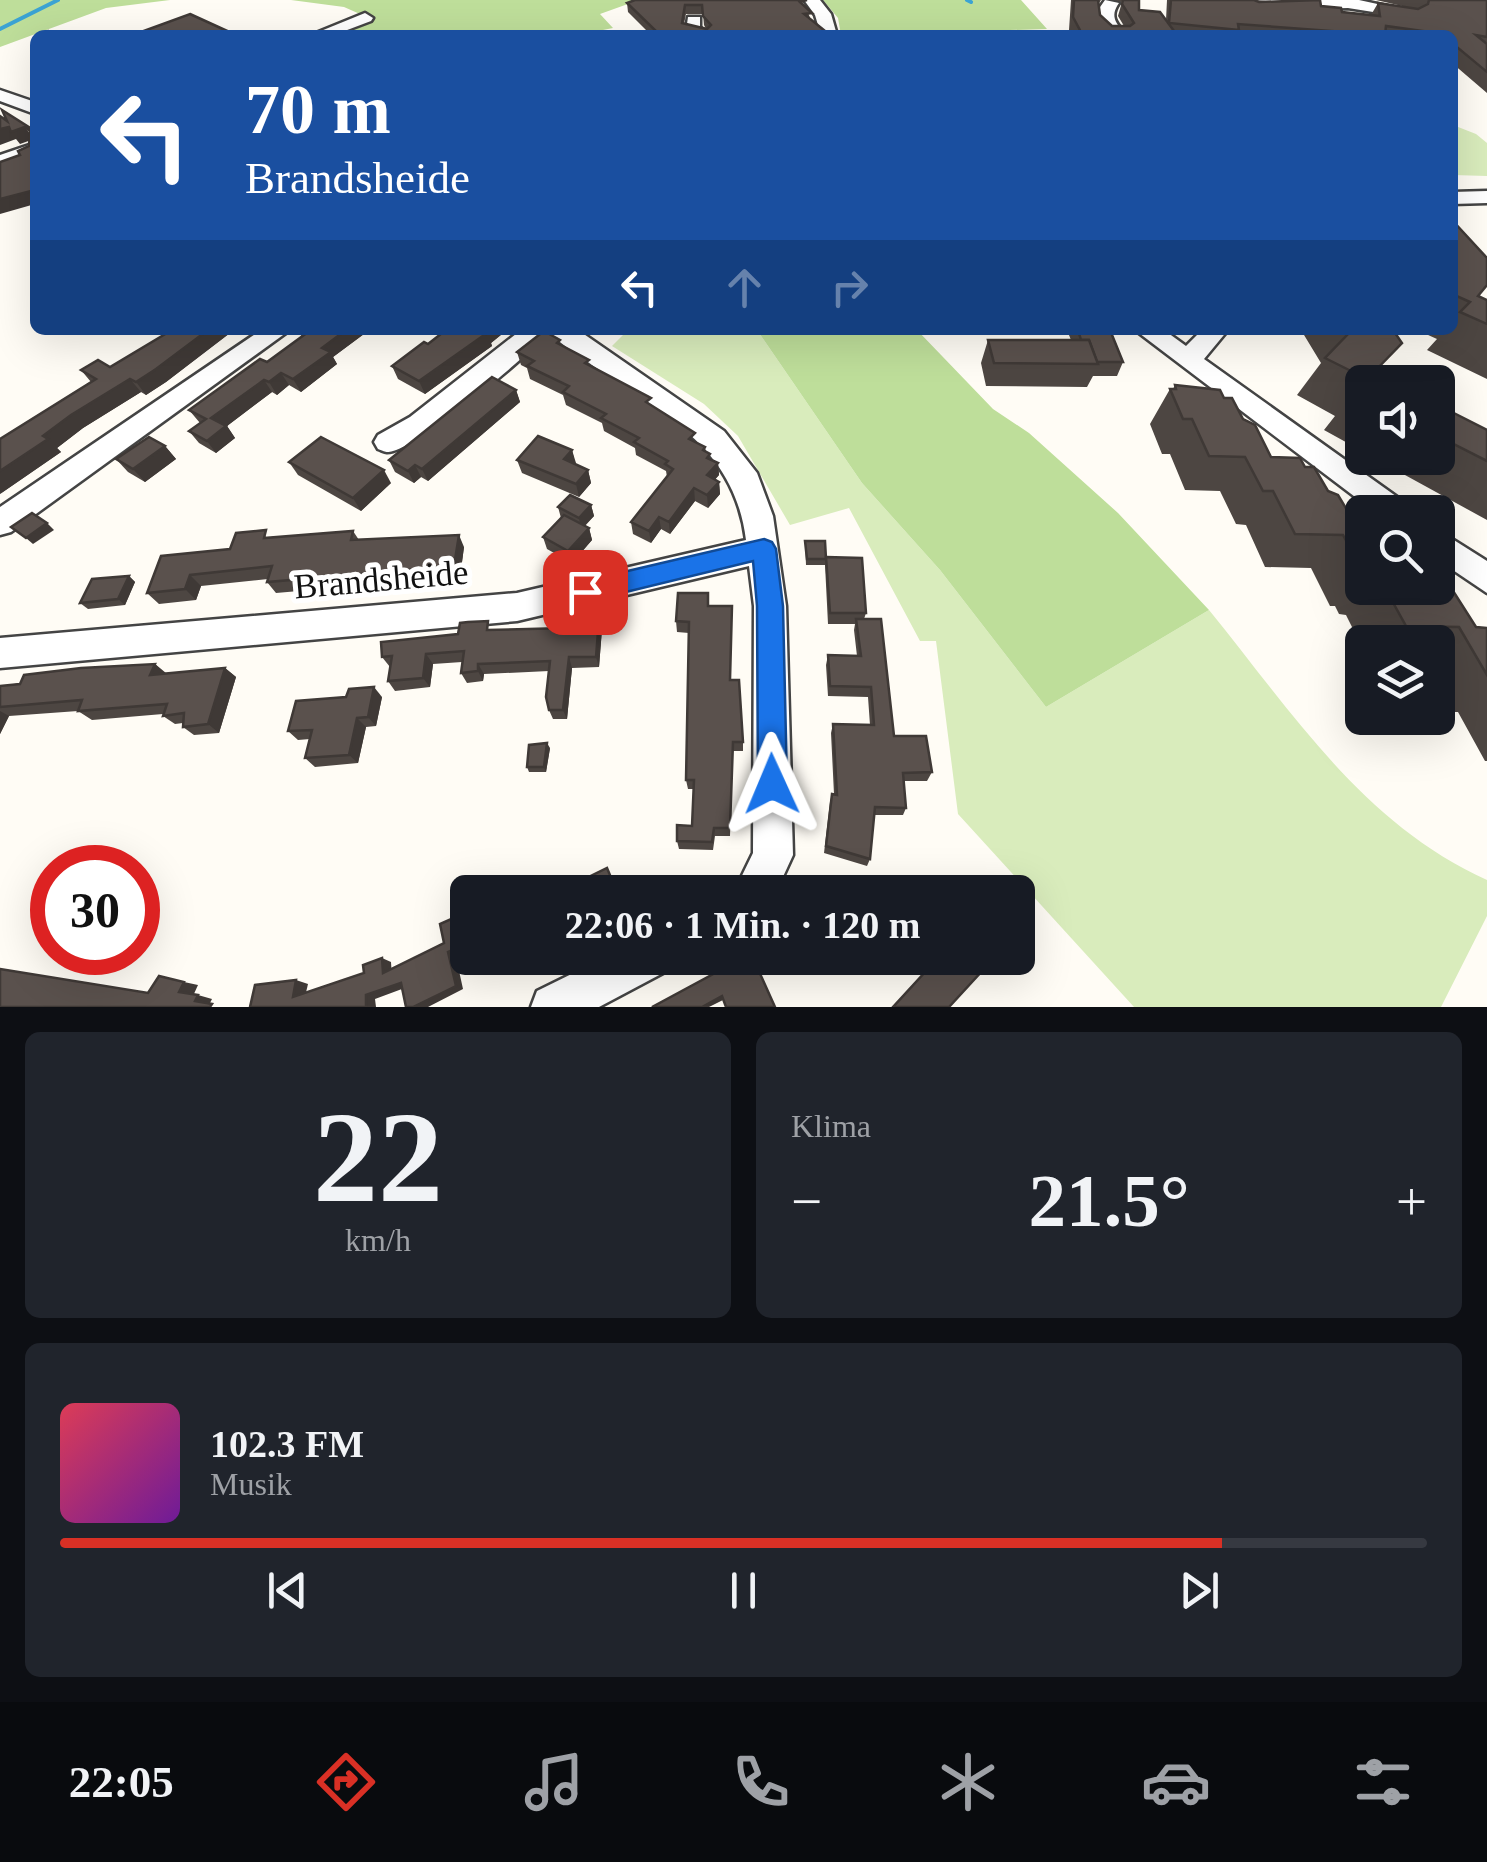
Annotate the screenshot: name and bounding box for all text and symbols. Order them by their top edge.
icon: left [80,70,210,200]
text: 70 m [245,71,391,148]
text: Brandsheide [245,153,470,203]
icon: left [612,260,667,315]
icon: ahead [717,260,772,315]
icon: right [822,260,877,315]
map controls [1345,365,1455,735]
button: sound [1345,365,1455,475]
button: search [1345,495,1455,605]
pin [543,550,628,635]
street label: Brandsheide [292,552,470,607]
icon: arrive [558,565,613,620]
button: layers [1345,625,1455,735]
position arrow [720,732,824,836]
speed limit sign: 30 [30,845,160,975]
text: 22:06 · 1 Min. · 120 m [565,904,920,946]
text: 22 [313,1085,443,1229]
text: Klima [791,1108,871,1144]
text: 21.5° [1028,1159,1190,1242]
text: − [791,1171,822,1232]
text: + [1396,1171,1427,1232]
text: km/h [345,1222,411,1258]
text: 102.3 FM [210,1423,364,1465]
text: Musik [210,1466,292,1502]
icon: previous [260,1563,315,1618]
icon: pause [716,1563,771,1618]
icon: next [1172,1563,1227,1618]
icon: directions [311,1747,381,1817]
icon: music [519,1747,589,1817]
icon: phone [726,1747,796,1817]
icon: climate [933,1747,1003,1817]
icon: car [1141,1747,1211,1817]
icon: filters [1348,1747,1418,1817]
text: 22:05 [69,1757,174,1807]

